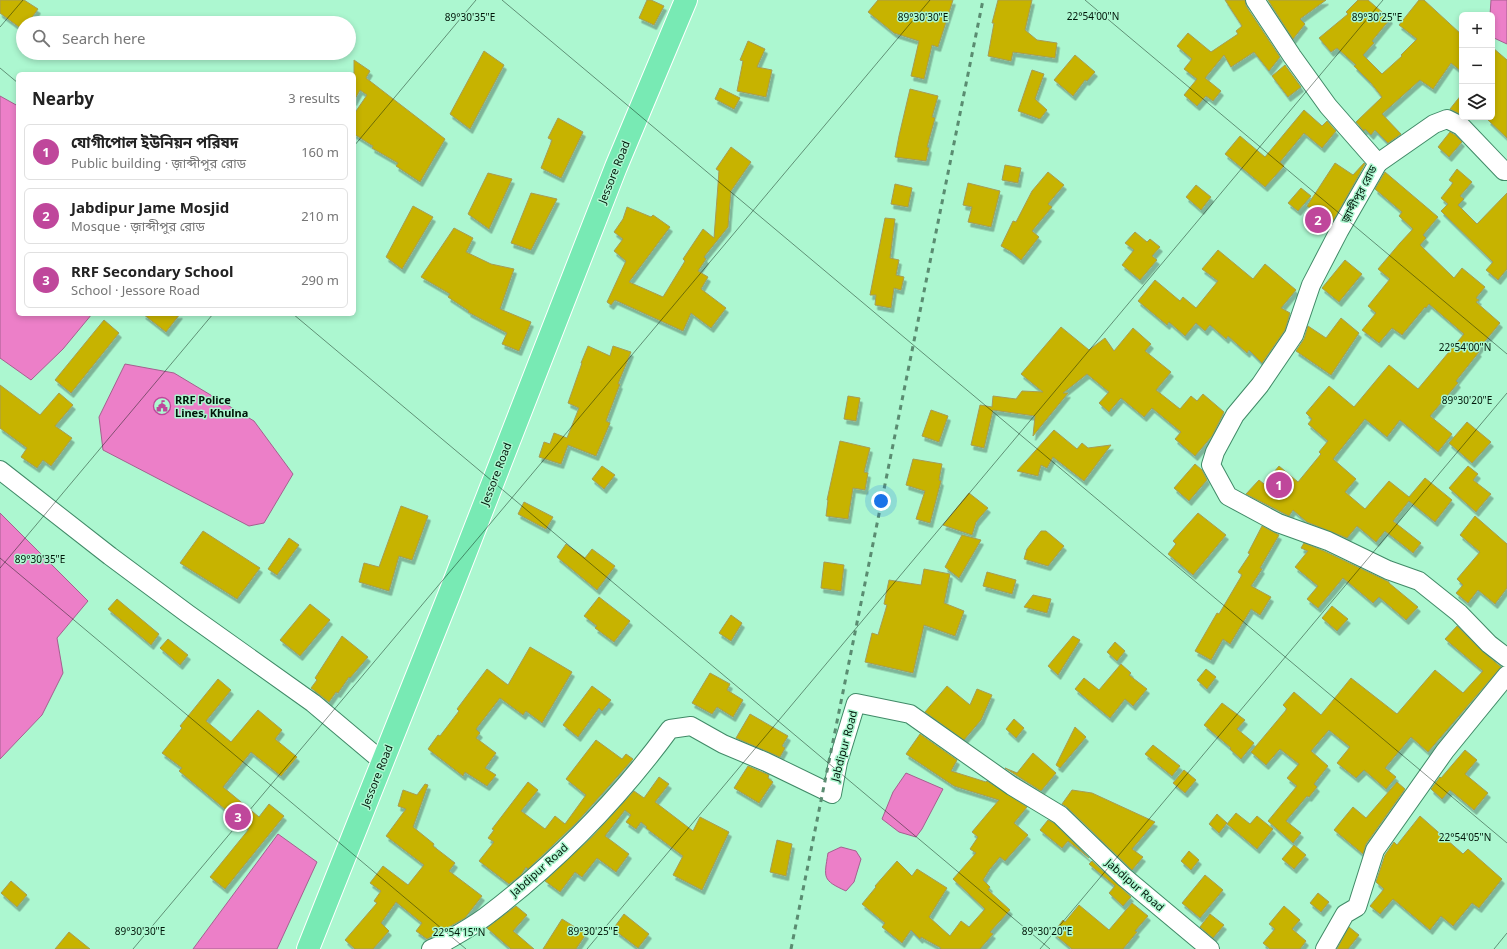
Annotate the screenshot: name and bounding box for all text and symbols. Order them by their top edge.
text: 22°54'00"N [1067,9,1119,23]
text: 89°30'35"E [445,10,495,24]
text: 89°30'30"E [898,10,948,24]
text: 89°30'25"E [1352,10,1402,24]
map controls [1459,12,1495,120]
button: + [1459,12,1495,48]
search box [16,16,356,60]
icon: search [30,27,52,49]
text: Search here [62,28,145,48]
button: − [1459,48,1495,84]
button: layers [1459,84,1495,120]
text: Nearby [32,87,94,110]
text: 3 results [288,89,340,107]
text: যোগীপোল ইউনিয়ন পরিষদ [71,132,238,152]
street label: Jessore Road [594,138,633,206]
text: 1 [42,143,50,161]
text: 160 m [301,143,339,161]
text: Public building · জ়াব্দীপুর রোড [71,154,246,172]
street label: জ়াব্দীপুর রোড [1337,162,1380,226]
text: Jabdipur Jame Mosjid [71,197,229,217]
pin: 2 [1305,205,1331,235]
text: 2 [42,207,50,225]
text: 210 m [301,207,339,225]
text: Mosque · জ়াব্দীপুর রোড [71,217,205,235]
text: RRF Secondary School [71,261,234,281]
text: 3 [42,271,50,289]
text: 290 m [301,271,339,289]
text: School · Jessore Road [71,281,200,299]
text: 22°54'00"N [1439,340,1491,354]
place label: RRF Police Lines, Khulna [175,392,248,420]
text: 89°30'20"E [1442,393,1492,407]
public building icon: RRF Police Lines, Khulna [152,396,172,416]
street label: Jessore Road [476,440,514,508]
pin: 1 [1266,470,1292,500]
your location [871,491,891,511]
text: 89°30'35"E [15,552,65,566]
street label: Jabdipur Road [827,709,860,784]
street label: Jessore Road [357,742,396,810]
pin: 3 [225,802,251,832]
text: 22°54'05"N [1439,830,1491,844]
street label: Jabdipur Road [506,840,571,900]
street label: Jabdipur Road [1102,854,1168,914]
text: 89°30'30"E [115,924,165,938]
text: 89°30'25"E [568,924,618,938]
text: 89°30'20"E [1022,924,1072,938]
text: 22°54'15"N [433,925,485,939]

